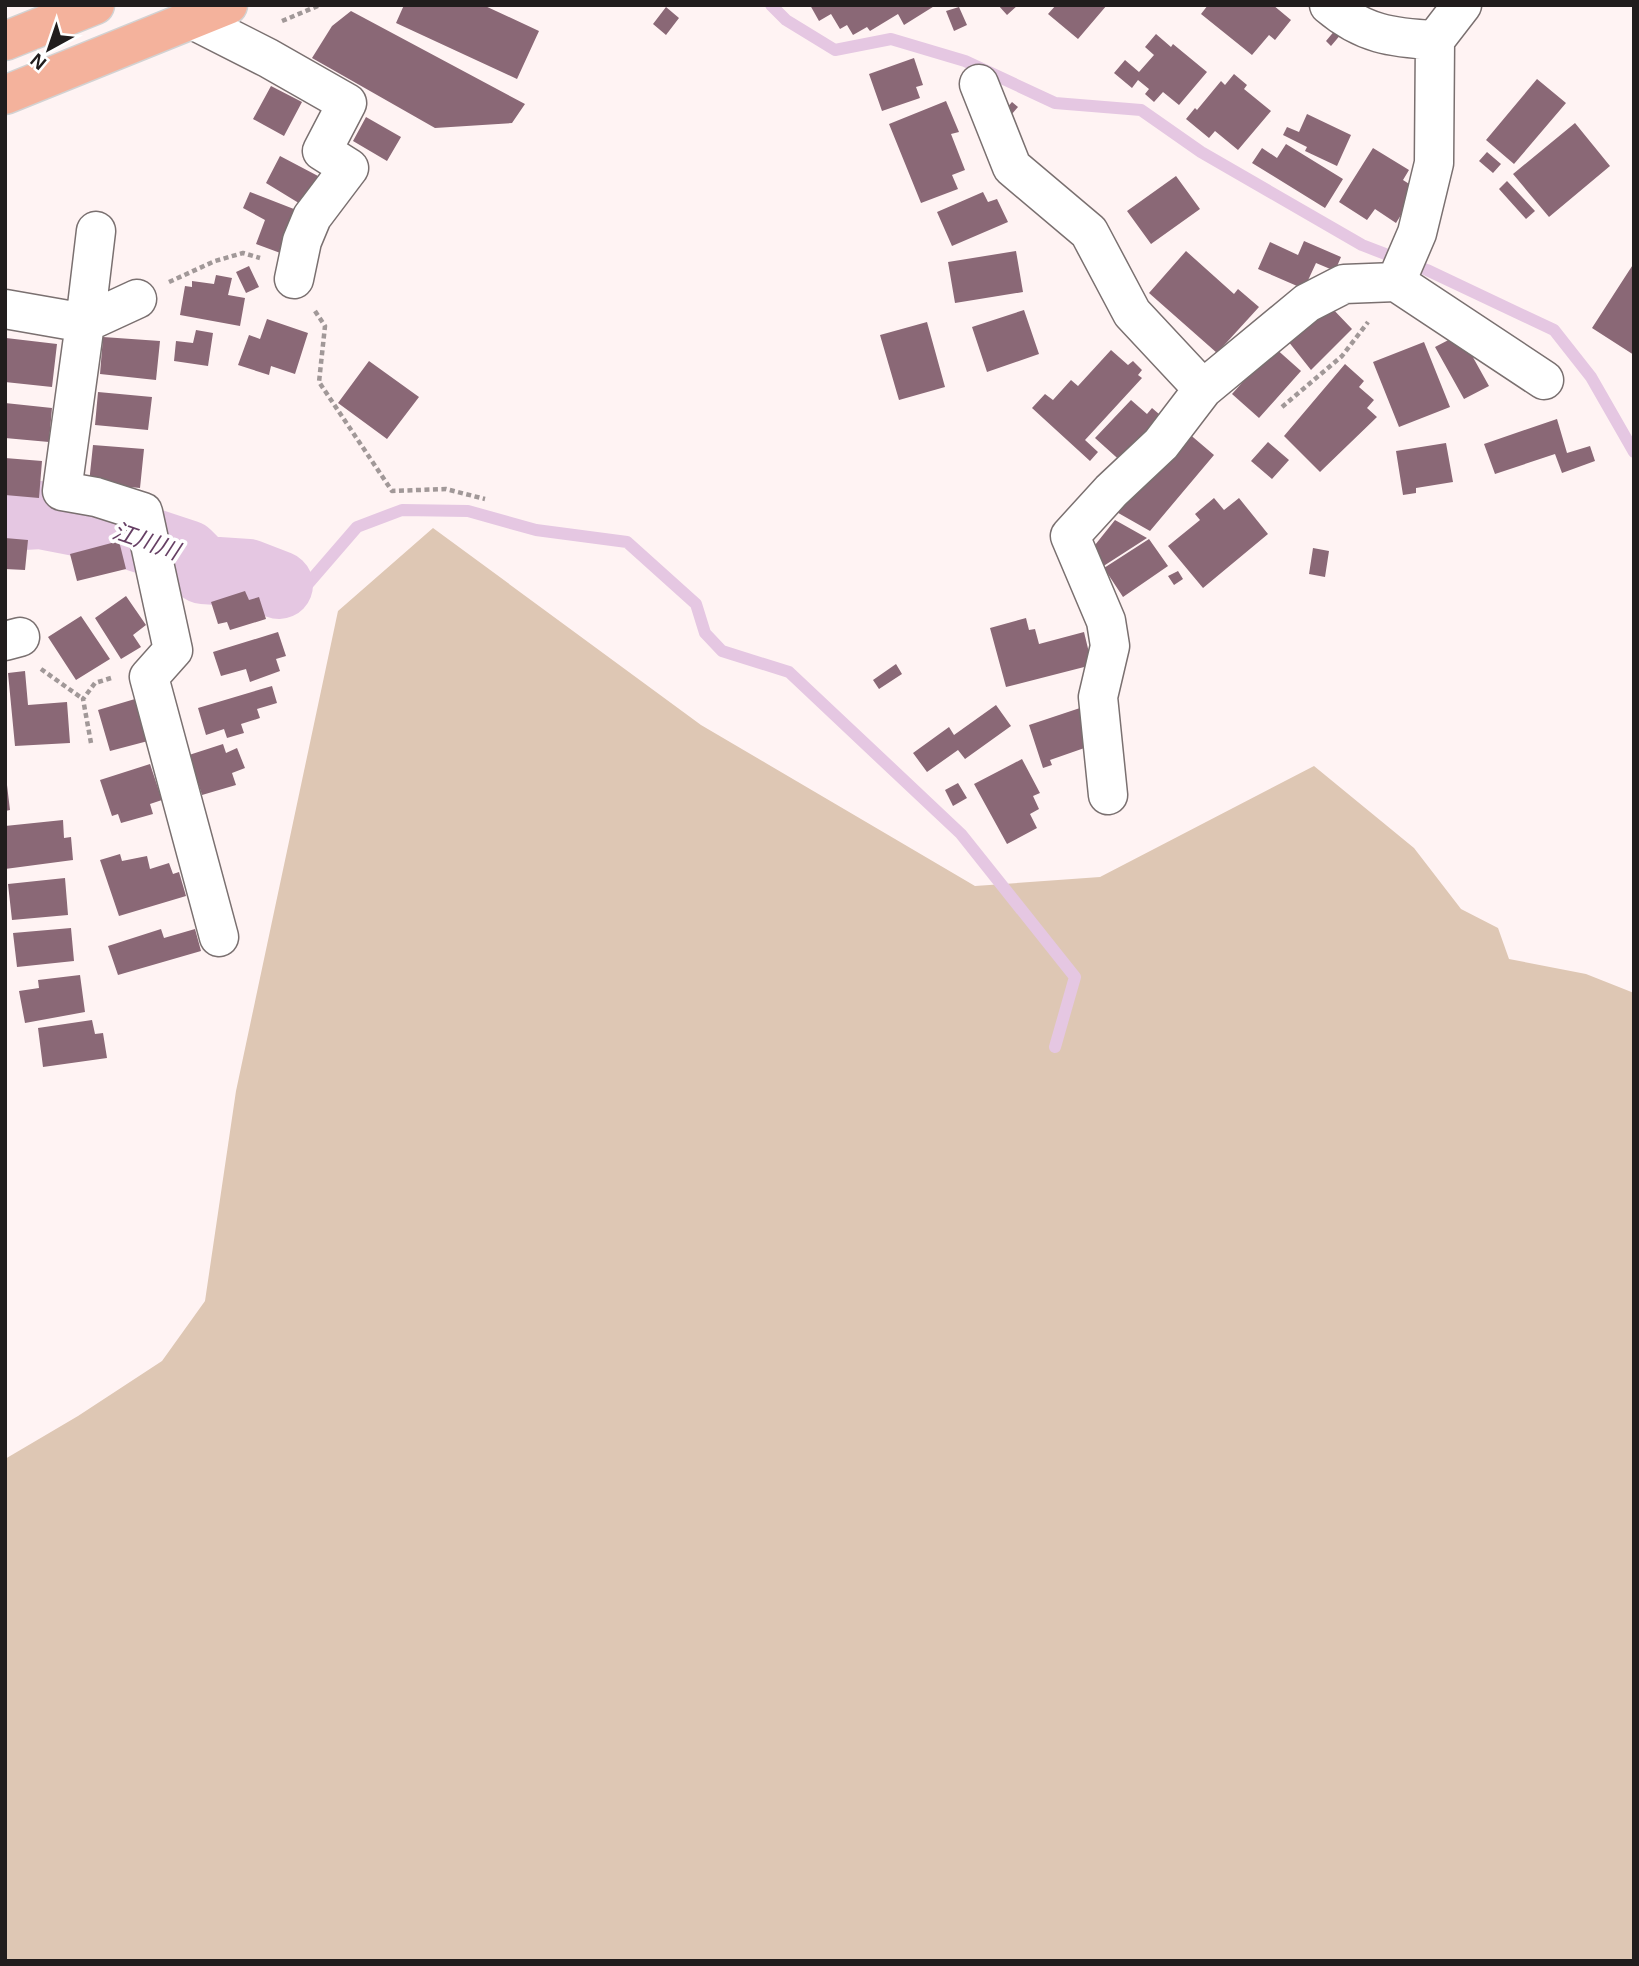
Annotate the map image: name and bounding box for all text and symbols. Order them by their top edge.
north arrow [14,14,84,84]
text: N [26,49,50,74]
water label: 江川川 [109,517,186,566]

